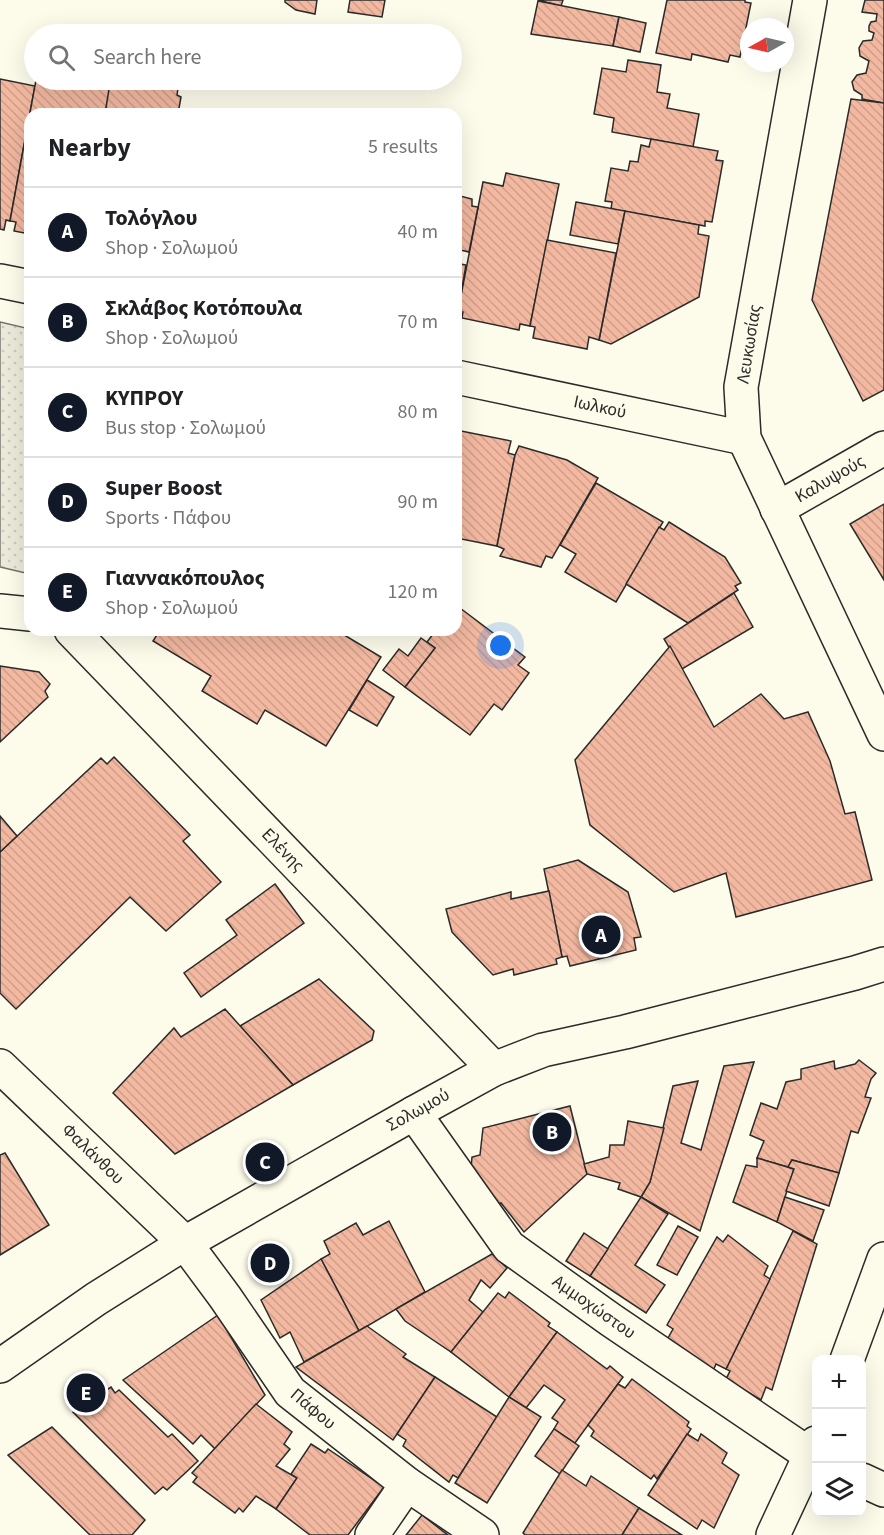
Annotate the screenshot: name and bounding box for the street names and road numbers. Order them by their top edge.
street label: Λευκωσίας [730,302,768,385]
street label: Ιωλκού [571,389,629,425]
street label: Καλυψούς [790,449,870,509]
street label: Ελένης [256,822,310,878]
street label: Σολωμού [382,1082,454,1138]
street label: Φαλάνθου [56,1118,130,1190]
street label: Αμμοχώστου [547,1269,641,1345]
street label: Πάφου [285,1382,341,1436]

